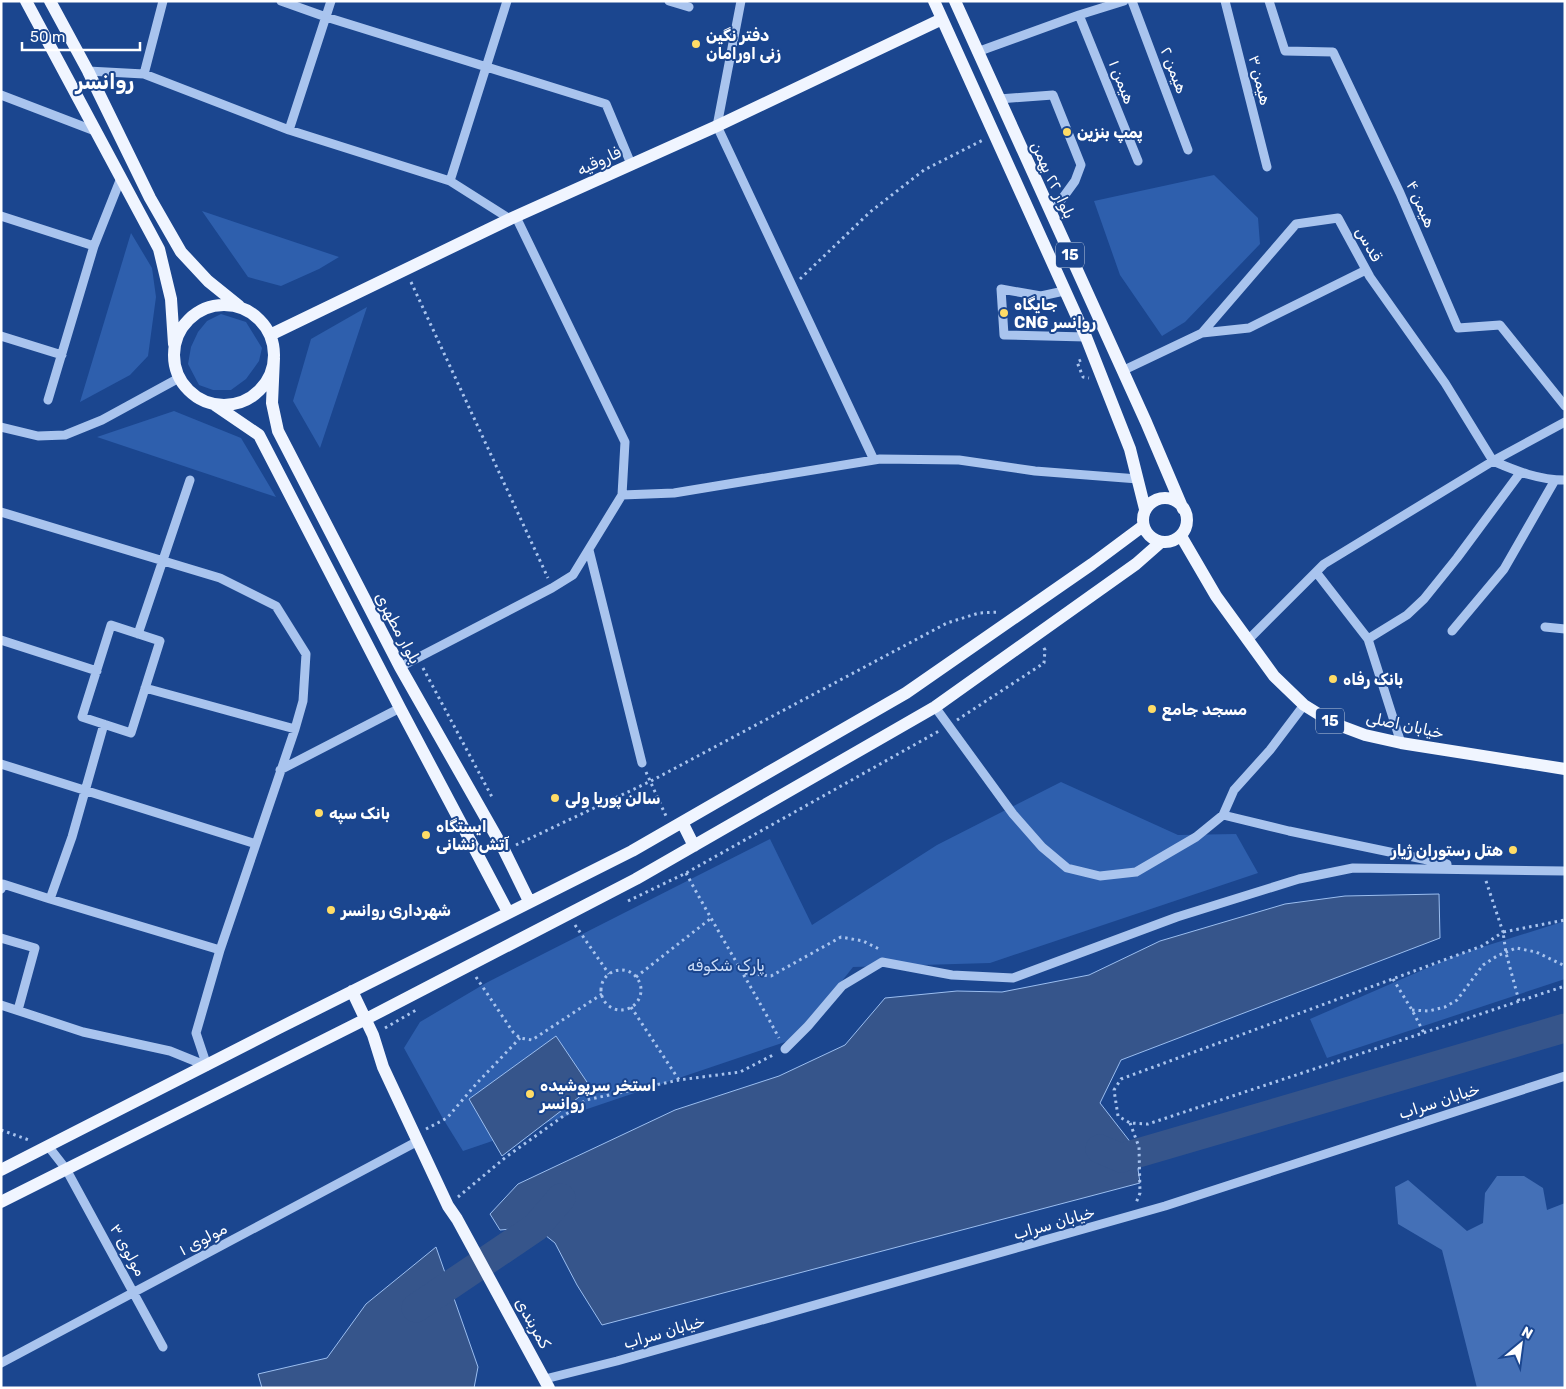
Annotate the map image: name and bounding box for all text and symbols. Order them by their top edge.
scale bar [22,20,140,52]
place label: دفتر نگین زنی اورامان [706,26,781,63]
text: 50 m [30,28,65,46]
marker: دفتر نگین زنی اورامان [690,38,702,50]
street label: هیمن ۲ [1156,44,1192,96]
street label: هیمن ۳ [1245,53,1275,107]
street label: هیمن ۱ [1105,57,1139,107]
district label: روانسر [74,69,134,95]
place label: پمپ بنزین [1077,123,1143,144]
marker: پمپ بنزین [1061,126,1073,138]
street label: بلوار ۲۲ بهمن [1026,138,1079,222]
street label: فاروقیه [574,142,625,180]
street label: هیمن ۴ [1402,178,1440,231]
street label: قدس [1352,223,1386,265]
road number: 15 [1056,242,1084,268]
place label: جایگاه CNG روانسر [1014,295,1096,332]
marker: جایگاه CNG روانسر [998,307,1010,319]
street label: بلوار مطهری [370,589,425,668]
place label: بانک رفاه [1343,670,1403,689]
marker: بانک رفاه [1327,673,1339,685]
place label: مسجد جامع [1162,700,1247,721]
marker: مسجد جامع [1146,703,1158,715]
road number: 15 [1316,708,1344,734]
street label: خیابان اصلی [1365,708,1445,742]
place label: سالن پوریا ولی [565,789,660,810]
marker: سالن پوریا ولی [549,792,561,804]
place label: بانک سپه [329,804,390,825]
marker: بانک سپه [313,807,325,819]
place label: ایستگاه آتش نشانی [436,817,509,854]
marker: ایستگاه آتش نشانی [420,829,432,841]
place label: هتل رستوران ژیار [1390,841,1503,860]
marker: هتل رستوران ژیار [1507,844,1519,856]
place label: شهرداری روانسر [340,901,451,920]
marker: شهرداری روانسر [325,904,337,916]
park label: پارک شکوفه [687,956,765,976]
place label: استخر سرپوشیده روانسر [539,1076,656,1113]
street label: خیابان سراب [1396,1079,1482,1124]
marker: استخر سرپوشیده روانسر [524,1088,536,1100]
street label: خیابان سراب [1011,1202,1097,1245]
street label: مولوی ۱ [176,1218,231,1260]
street label: مولوی ۳ [105,1220,150,1280]
street label: کمربندی [510,1294,555,1353]
street label: خیابان سراب [621,1311,707,1354]
north arrow [1496,1319,1546,1369]
text: N [1519,1323,1536,1343]

